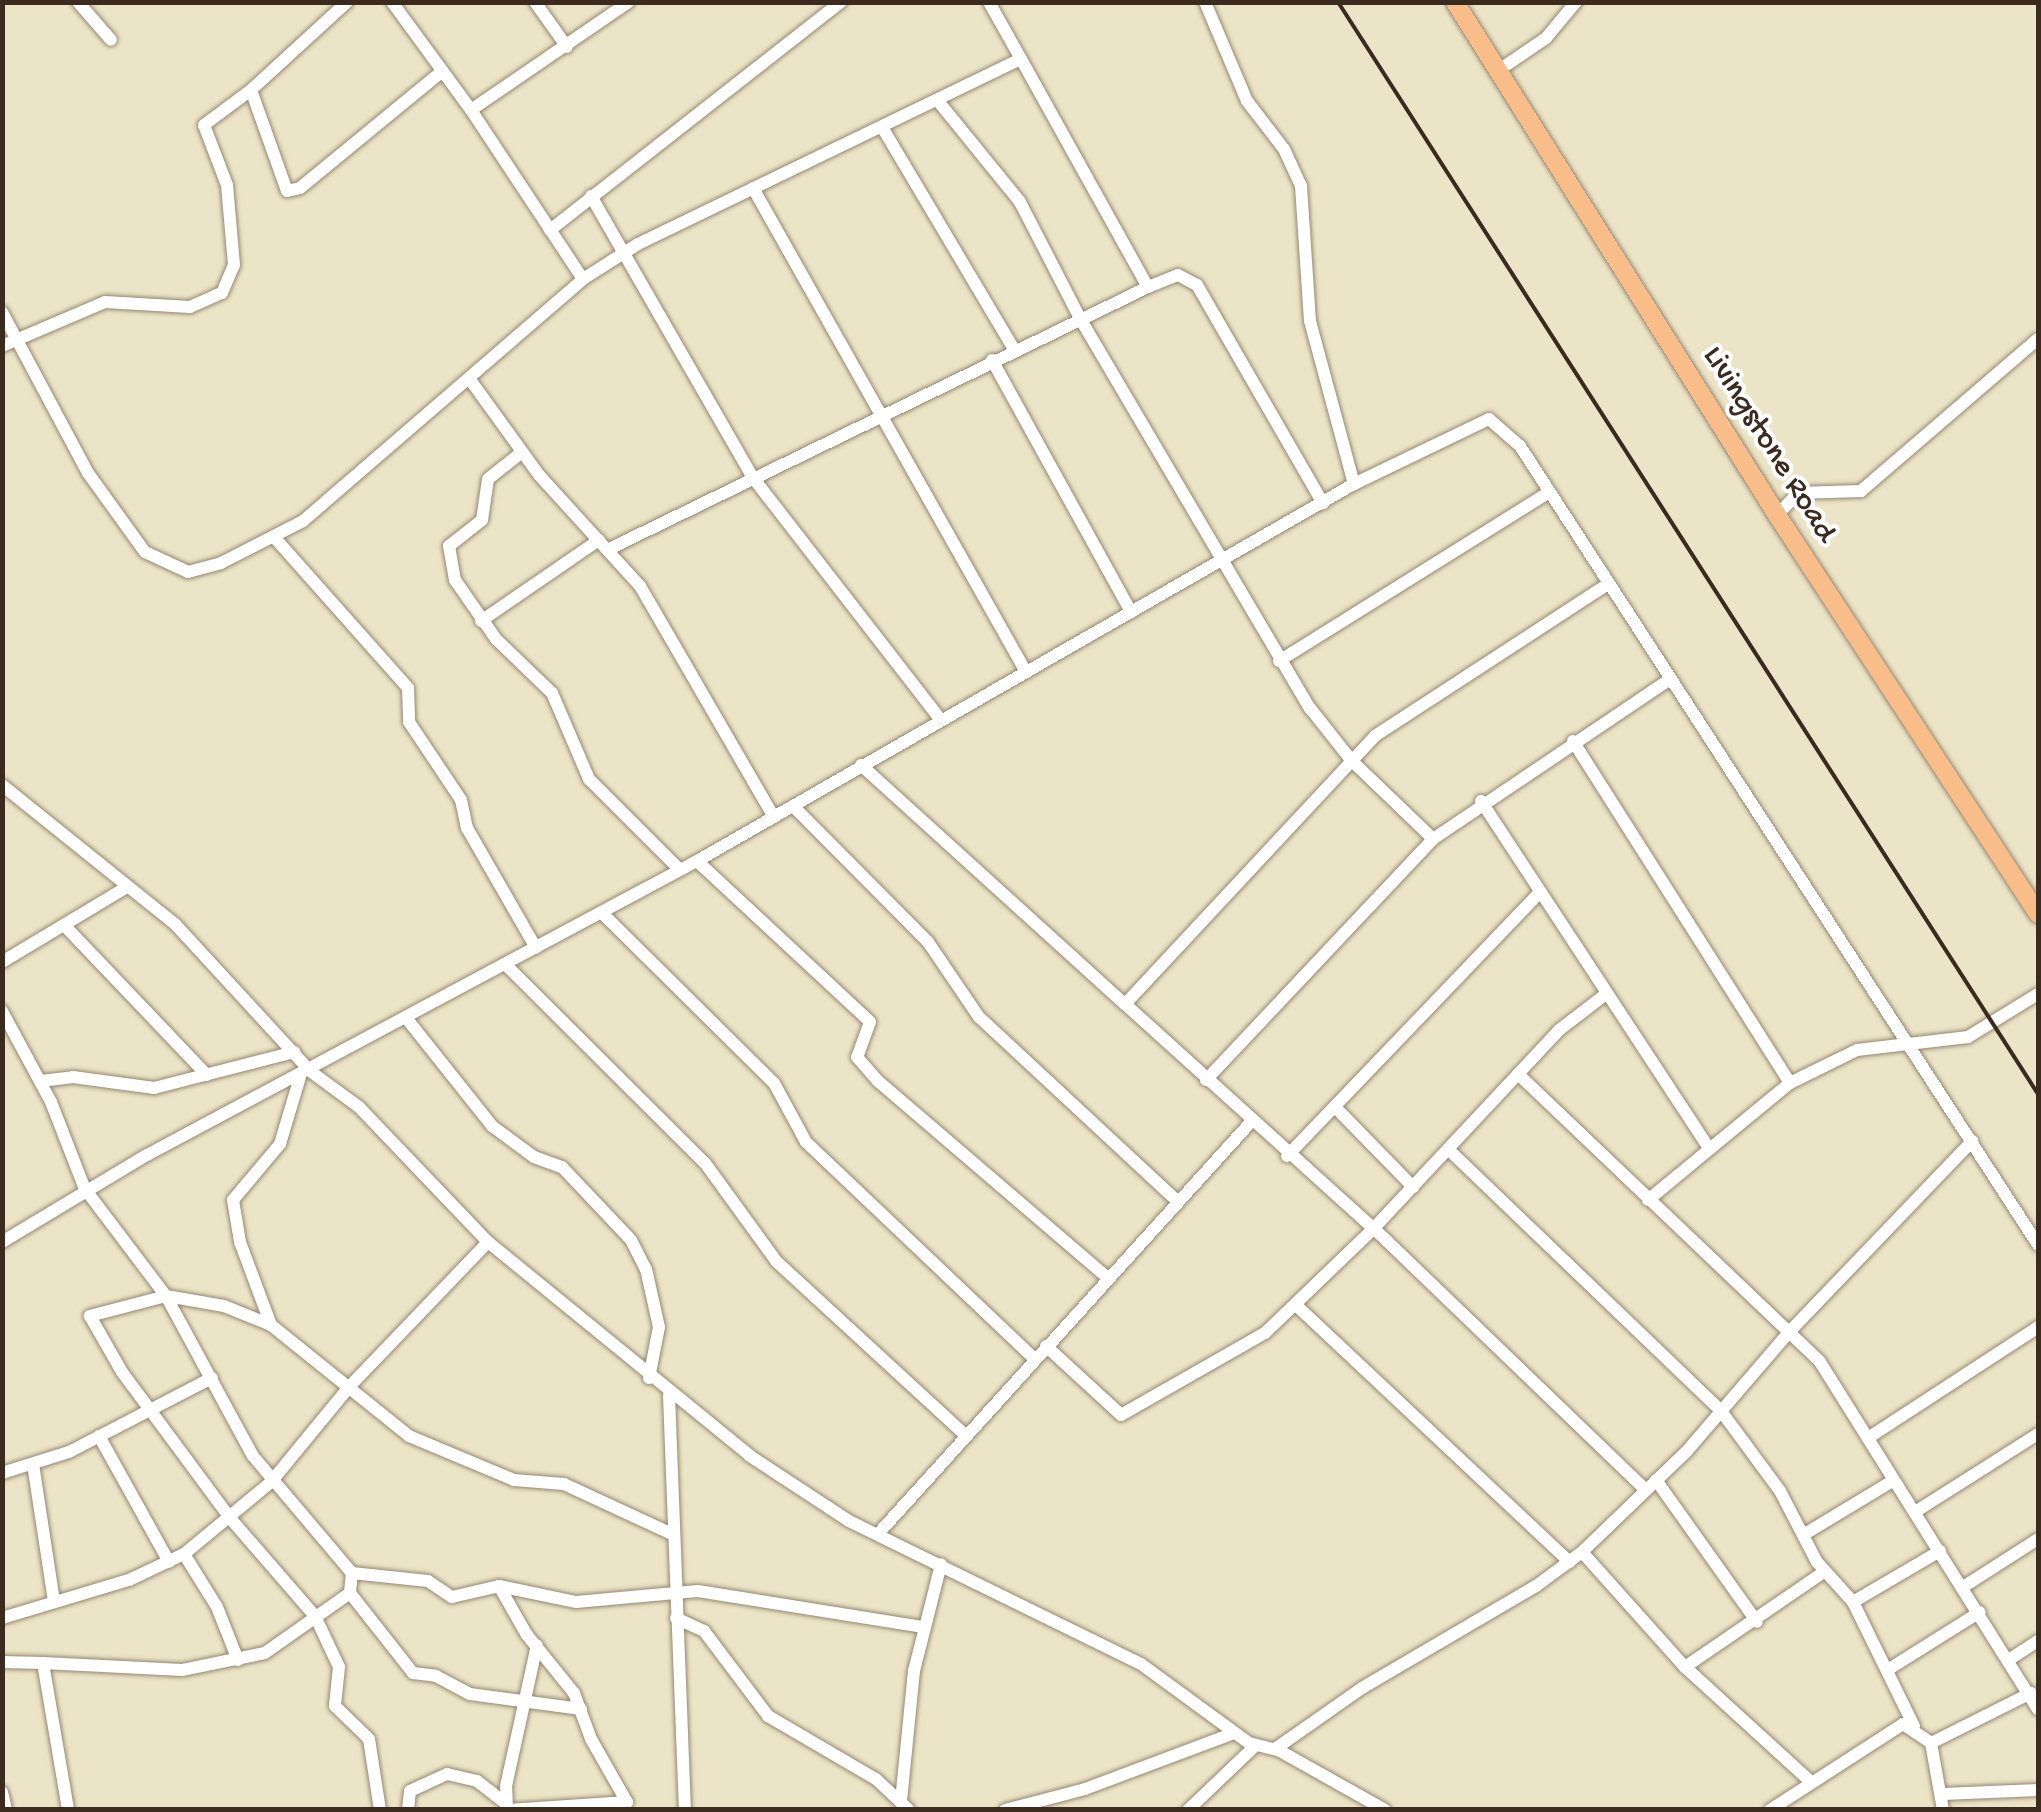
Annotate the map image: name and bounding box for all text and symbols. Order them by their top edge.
street label: Livingstone Road [1692,340,1844,550]

